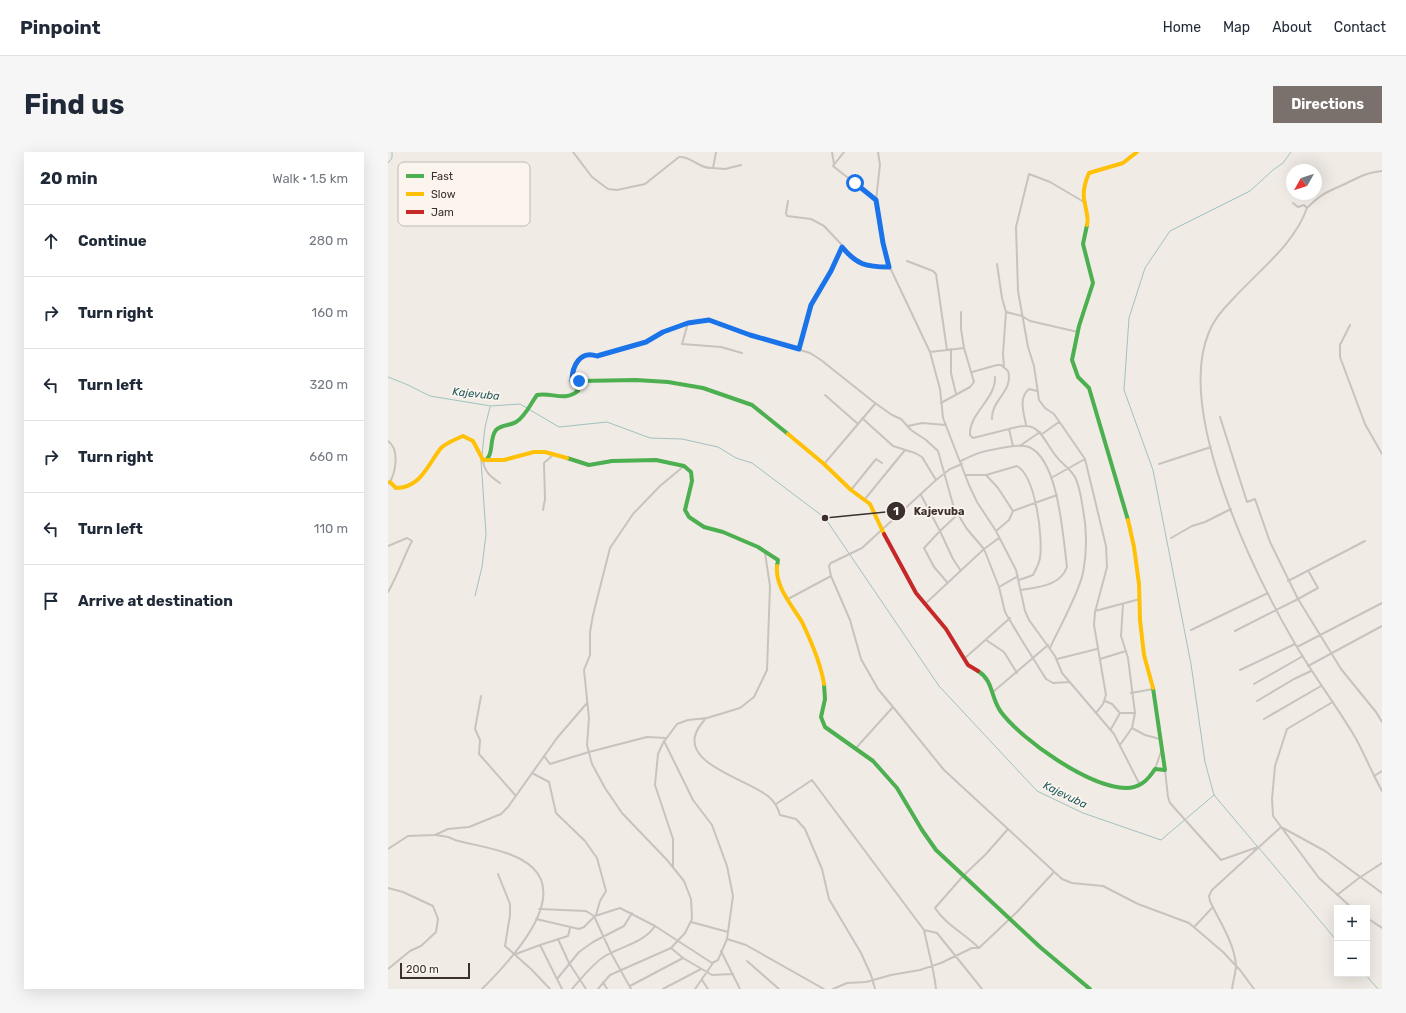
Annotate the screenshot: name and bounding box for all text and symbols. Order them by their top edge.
text: Pinpoint [20,16,101,39]
text: Home [1163,19,1201,36]
text: Map [1223,19,1250,36]
text: About [1272,19,1312,36]
text: Contact [1334,19,1386,36]
button: Directions [1273,86,1382,123]
text: Find us [24,88,124,121]
legend [398,162,530,226]
north arrow [1286,164,1322,200]
text: 20 min [40,168,98,188]
text: Fast [431,170,454,183]
text: Walk · 1.5 km [272,171,348,186]
route start [846,174,864,192]
text: Slow [431,188,456,201]
text: Jam [431,206,454,219]
icon: ahead [40,230,62,252]
text: Continue [78,232,147,250]
text: 280 m [309,233,348,248]
icon: right [40,302,62,324]
text: Turn right [78,304,153,322]
text: 160 m [312,305,348,320]
route end [570,372,588,390]
icon: left [40,374,62,396]
text: Turn left [78,376,143,394]
text: 320 m [310,377,348,392]
water label: Kajevuba [452,385,501,403]
icon: right [40,446,62,468]
text: Turn right [78,448,153,466]
text: 660 m [309,449,348,464]
callout: Kajevuba [886,499,972,522]
text: 1 [893,504,899,518]
text: Kajevuba [914,505,964,518]
icon: left [40,518,62,540]
text: Turn left [78,520,143,538]
text: 110 m [314,521,348,536]
icon: arrive [40,590,62,612]
text: Arrive at destination [78,592,233,610]
water label: Kajevuba [1041,779,1090,811]
map controls [1334,905,1370,977]
button: + [1334,905,1370,941]
button: − [1334,941,1370,977]
scale bar [400,961,470,980]
text: 200 m [406,963,439,976]

